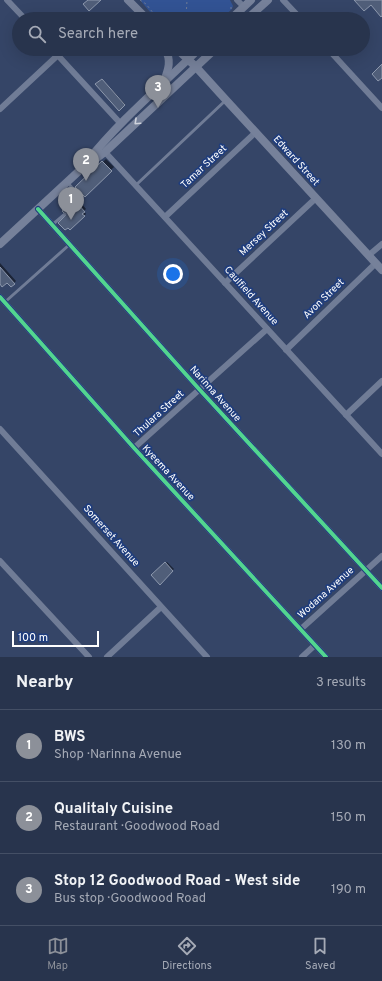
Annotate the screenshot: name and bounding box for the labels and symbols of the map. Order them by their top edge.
pin: 3 [145,75,171,108]
one-way arrow [134,117,142,125]
street label: Edward Street [270,133,322,189]
street label: Tamar Street [178,142,230,192]
pin: 2 [73,148,99,181]
pin: 1 [58,187,84,220]
street label: Mersey Street [237,207,291,259]
your location [163,264,183,284]
street label: Caulfield Avenue [221,264,281,328]
street label: Avon Street [301,276,348,322]
street label: Narinna Avenue [187,363,243,425]
street label: Thulara Street [131,388,187,440]
street label: Kyeema Avenue [139,442,197,504]
street label: Somerset Avenue [80,503,142,569]
street label: Wodana Avenue [295,564,357,622]
scale bar [12,629,99,648]

